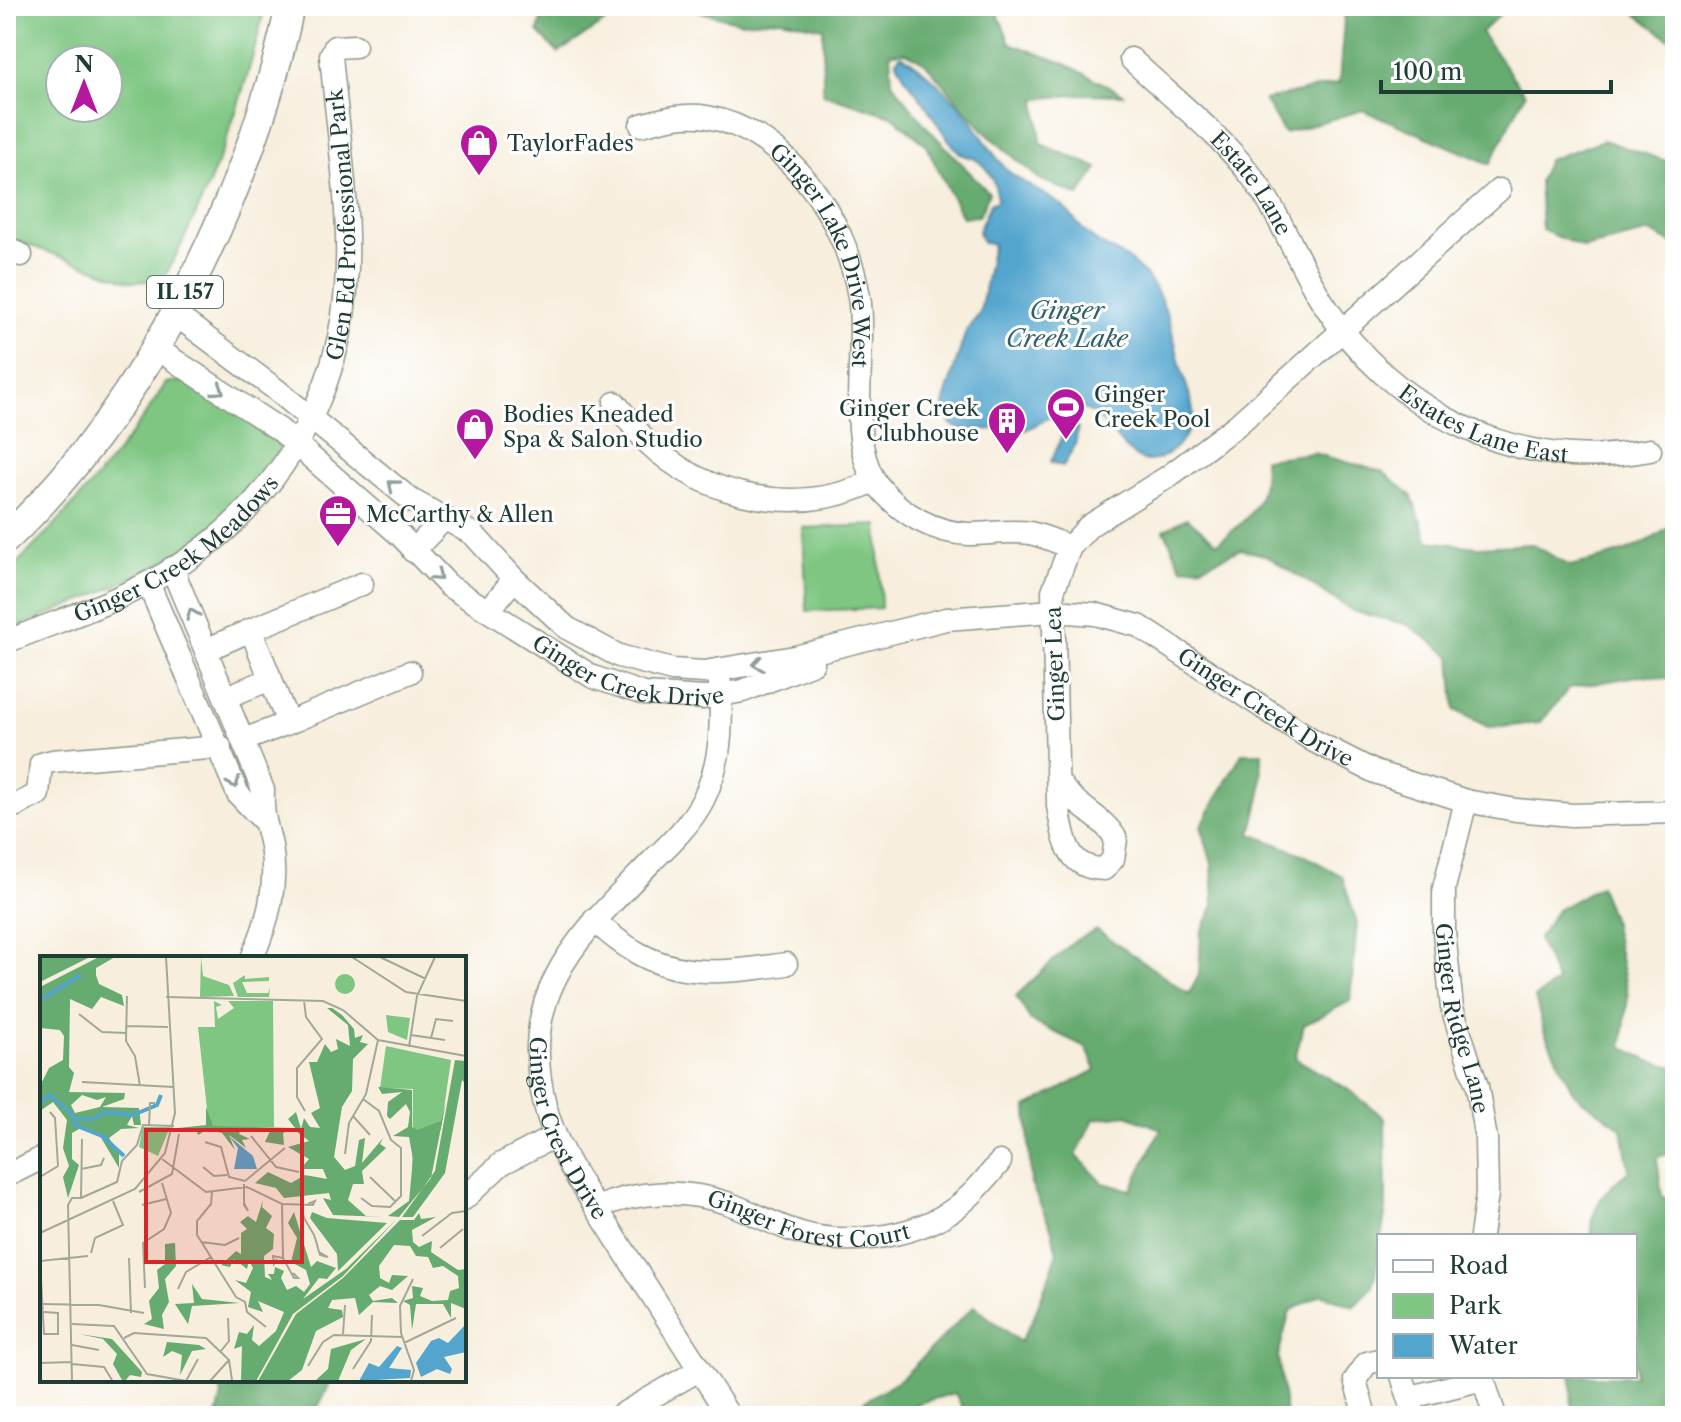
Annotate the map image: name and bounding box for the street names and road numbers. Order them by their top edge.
street label: Glen Ed Professional Park [320,87,361,363]
street label: Estate Lane [1205,125,1298,240]
street label: Ginger Lake Drive West [764,137,875,368]
road number: IL 157 [147,276,223,308]
street label: Estates Lane East [1393,379,1570,468]
street label: Ginger Creek Meadows [70,470,284,628]
street label: Ginger Lea [1039,606,1070,722]
street label: Ginger Creek Drive [528,629,726,712]
street label: Ginger Creek Drive [1173,642,1358,772]
street label: Ginger Ridge Lane [1431,923,1495,1115]
street label: Ginger Crest Drive [524,1036,614,1224]
street label: Ginger Forest Court [705,1185,913,1253]

